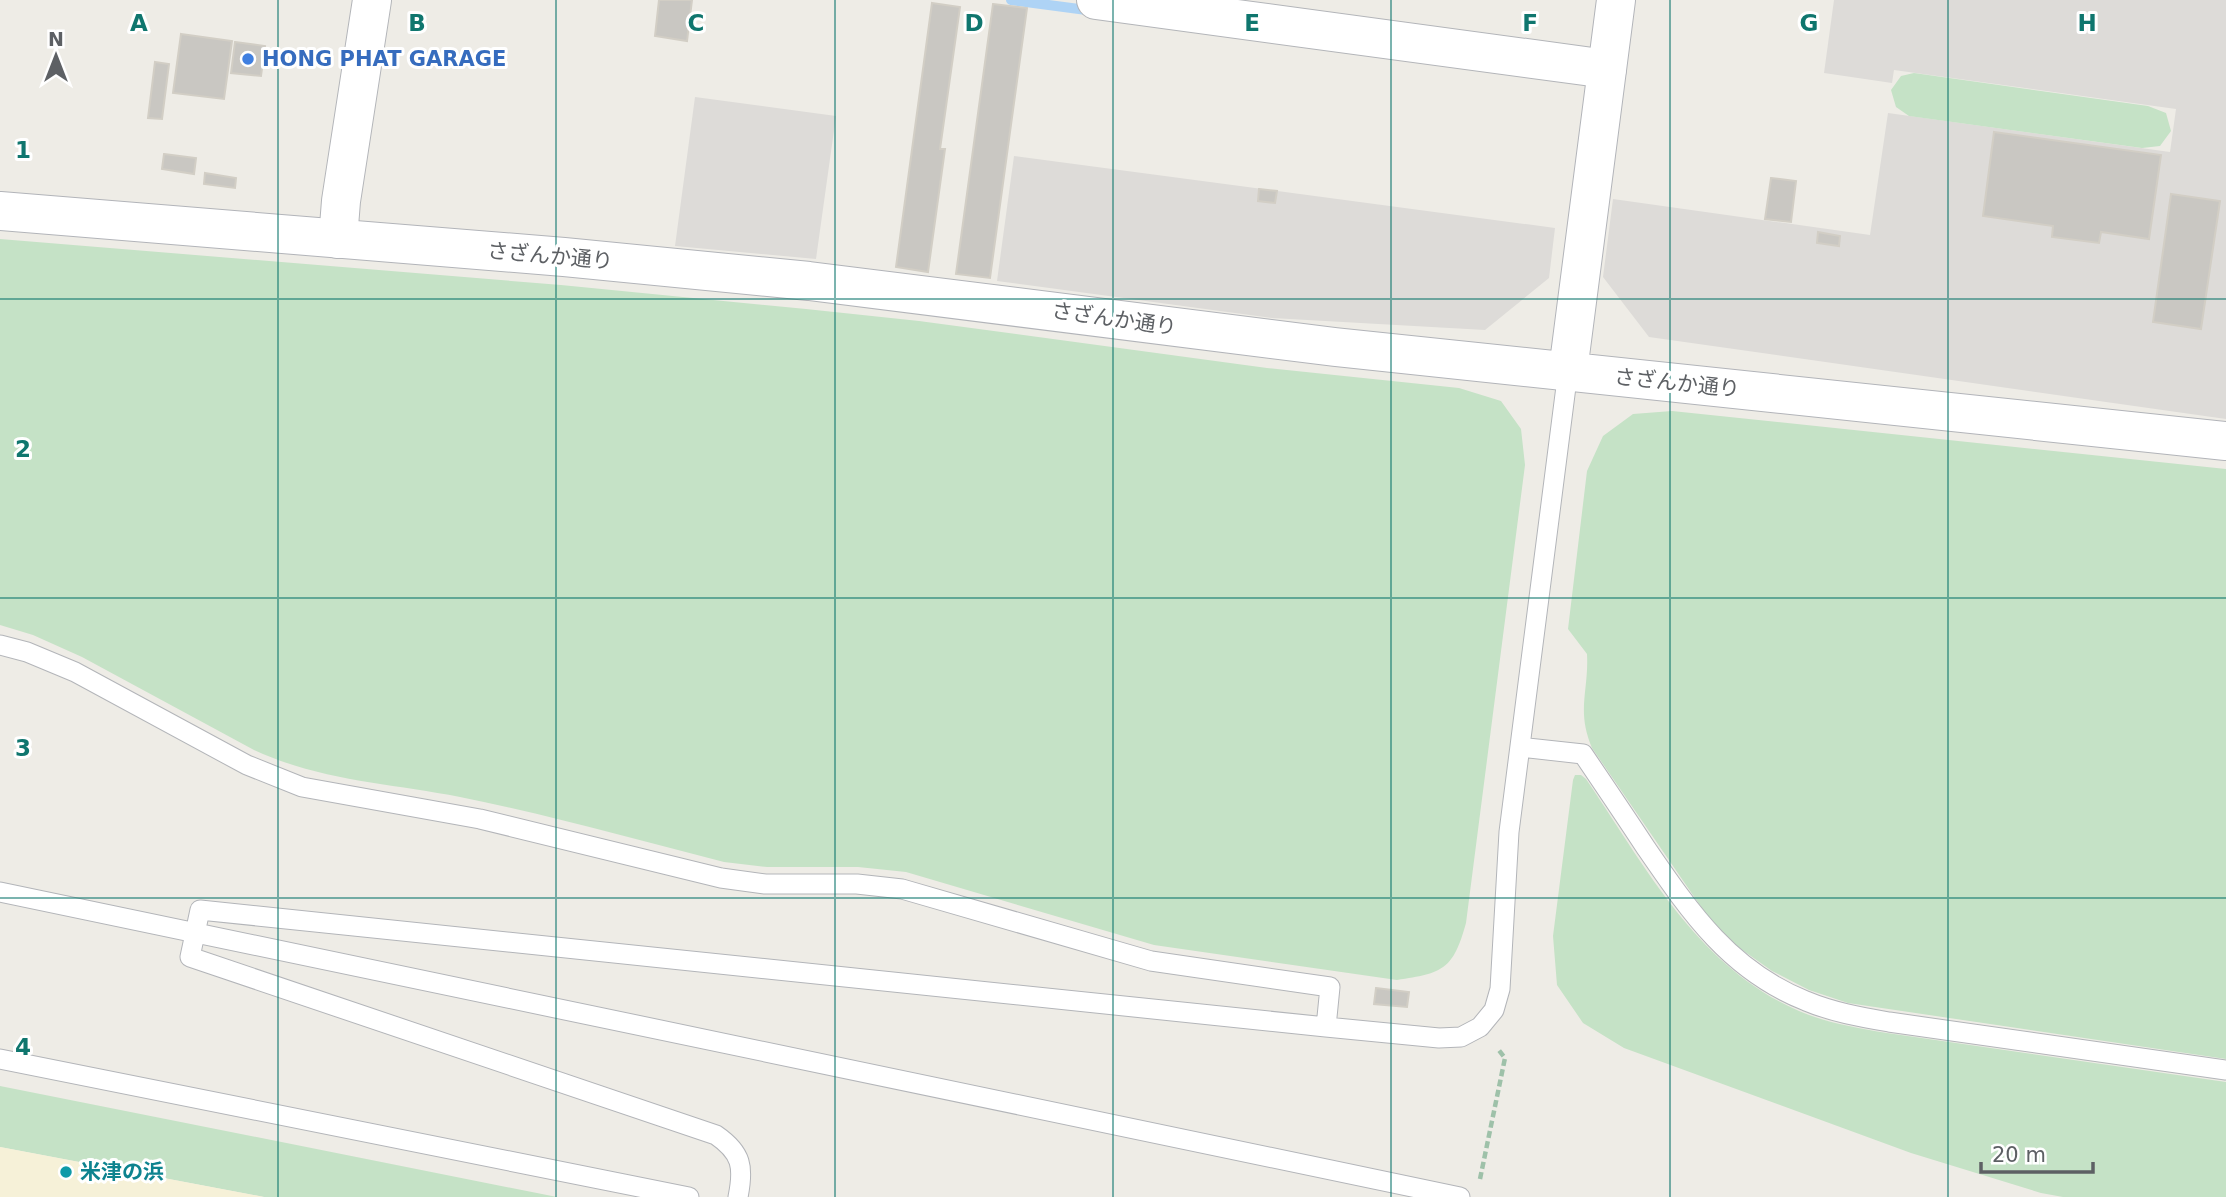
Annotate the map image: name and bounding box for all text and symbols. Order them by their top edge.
text: A [130,10,148,36]
text: B [408,10,426,36]
text: C [688,10,704,36]
text: D [964,10,984,36]
text: E [1244,10,1260,36]
text: F [1522,10,1538,36]
text: G [1800,10,1818,36]
text: H [2077,10,2097,36]
north arrow [21,21,91,91]
text: N [48,28,64,50]
place label: HONG PHAT GARAGE [262,47,506,71]
marker: HONG PHAT GARAGE [240,51,256,67]
text: 1 [15,137,31,163]
street label: さざんか通り [486,239,614,273]
street label: さざんか通り [1050,298,1178,340]
street label: さざんか通り [1613,364,1741,402]
text: 2 [15,436,31,462]
text: 3 [15,735,31,761]
text: 4 [15,1034,31,1060]
scale bar [1981,1130,2093,1174]
text: 20 m [1992,1143,2046,1167]
place label: 米津の浜 [80,1160,164,1184]
marker: 米津の浜 [58,1164,74,1180]

